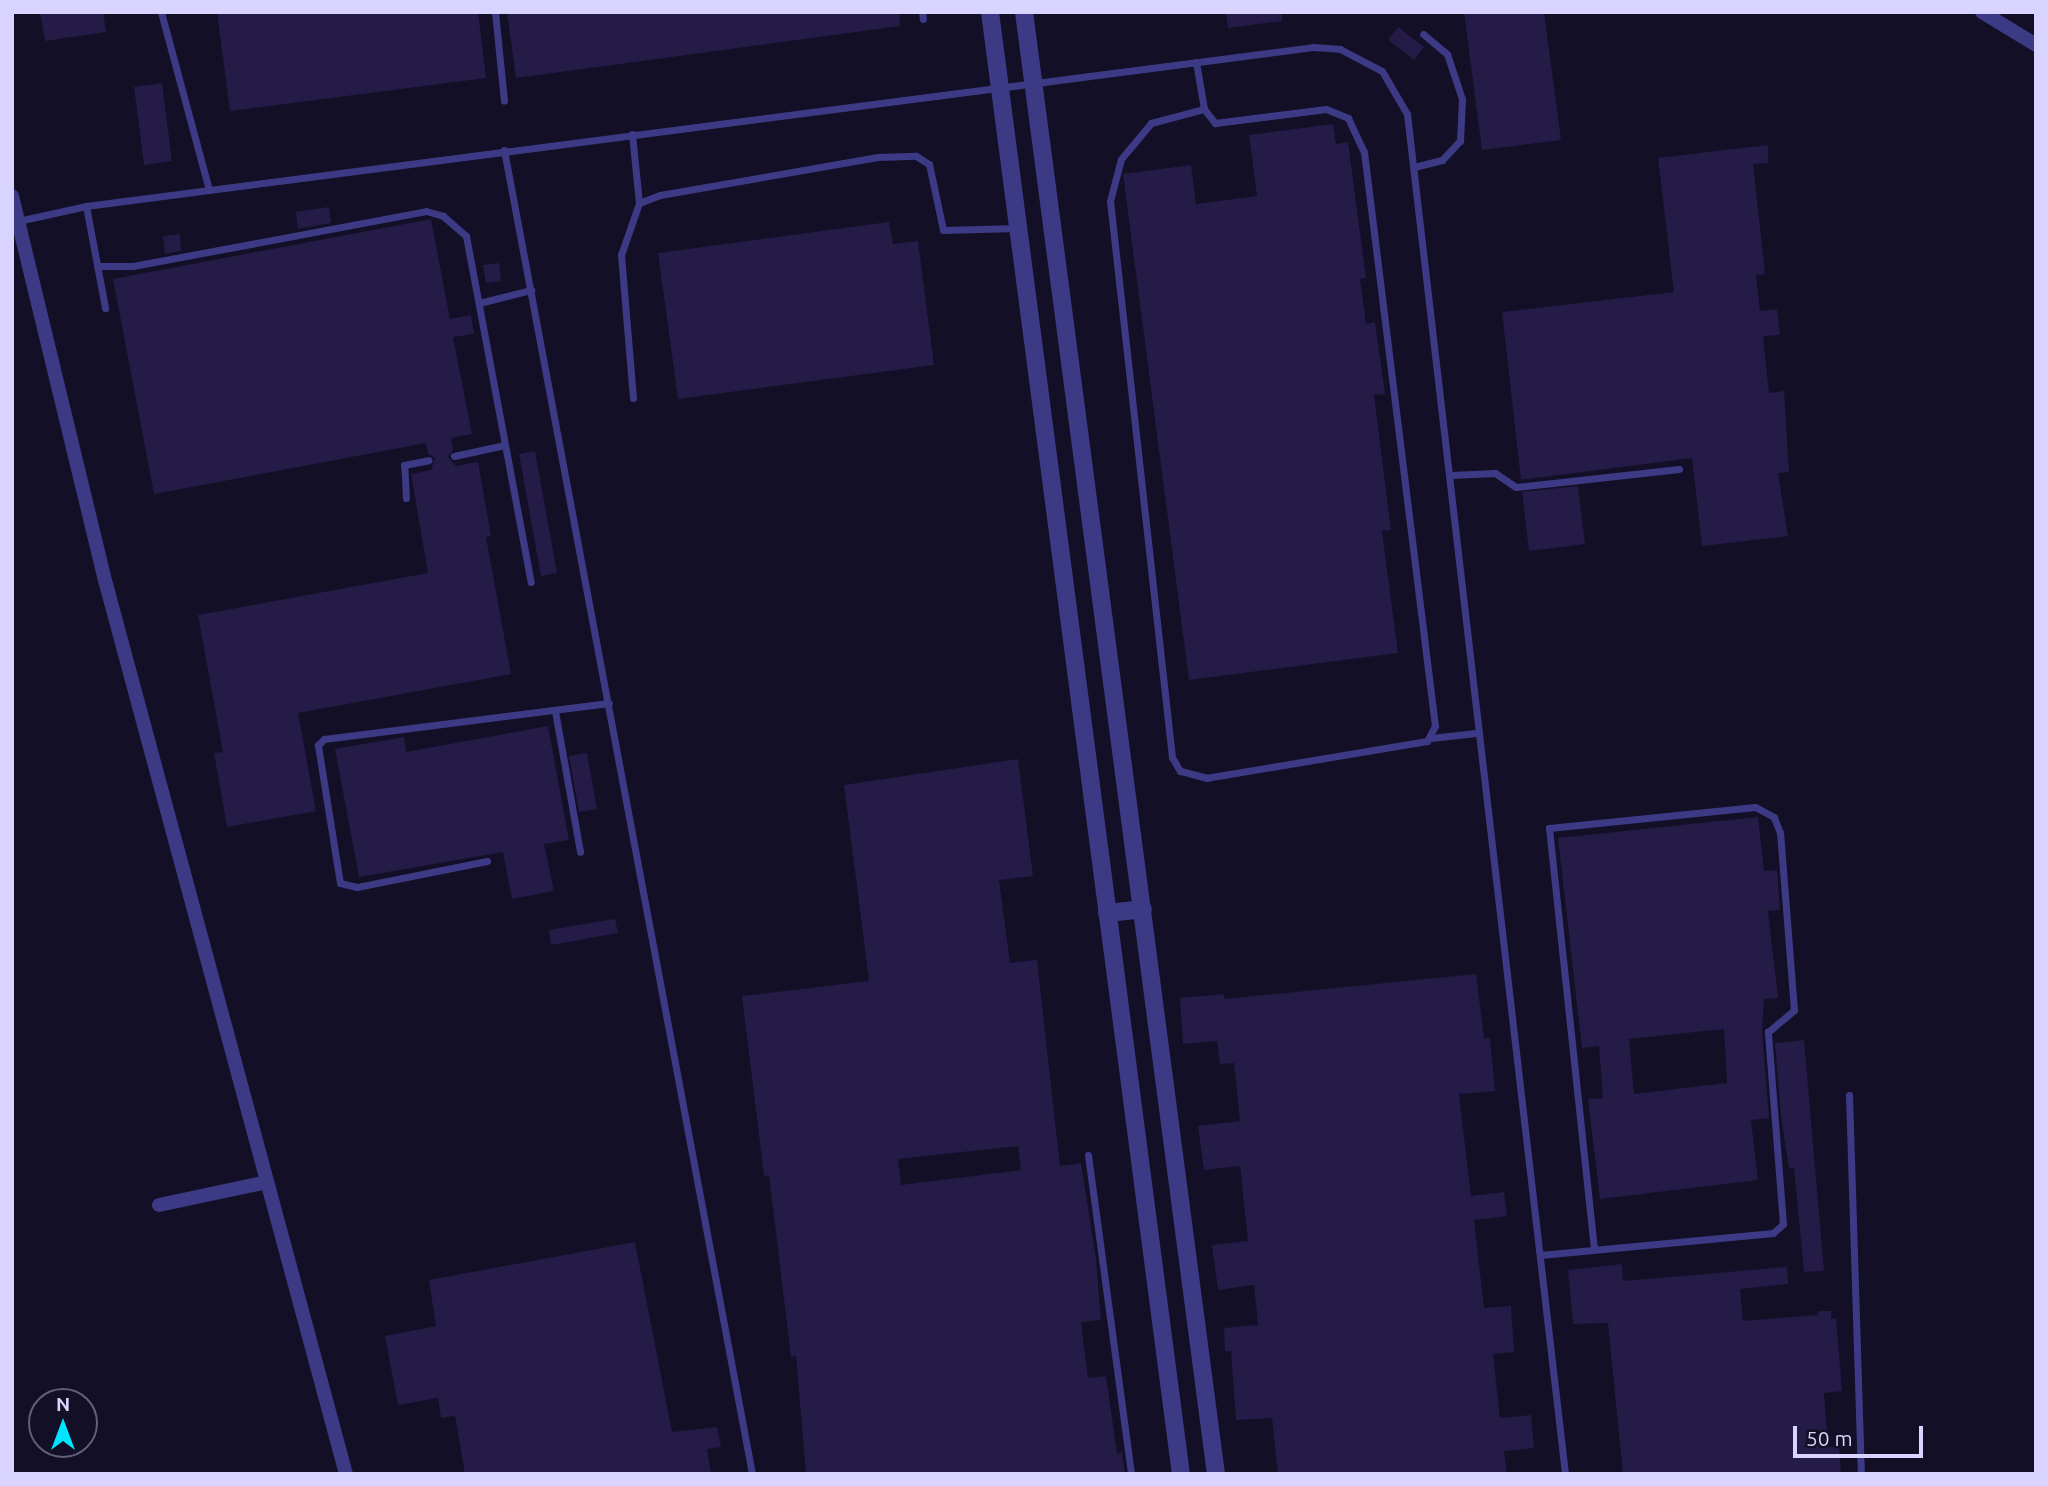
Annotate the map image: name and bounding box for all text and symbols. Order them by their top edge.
north arrow [28,1388,98,1458]
text: N [56,1393,70,1415]
scale bar [1796,1412,1926,1456]
text: 50 m [1806,1426,1853,1450]

